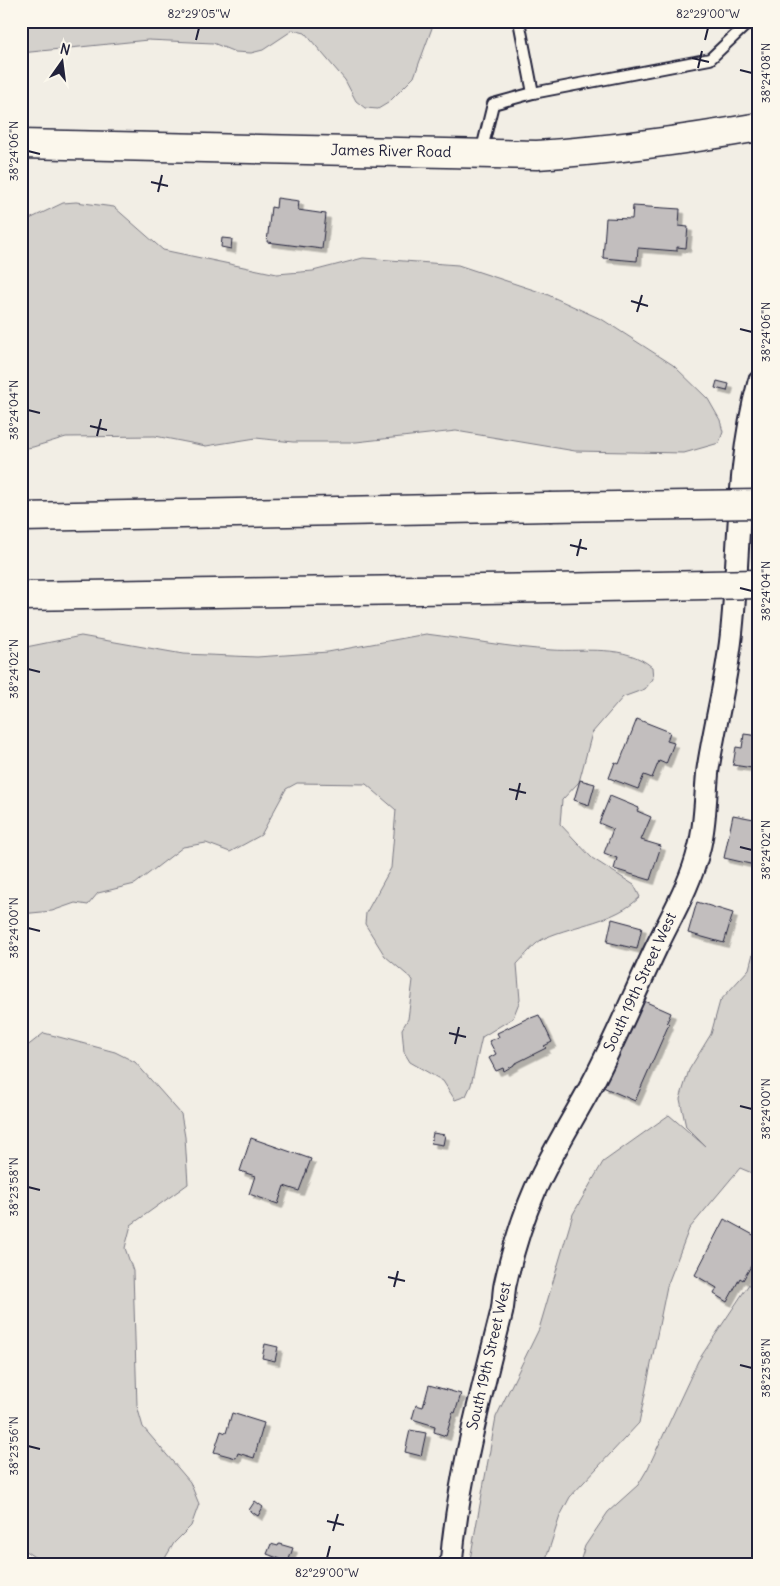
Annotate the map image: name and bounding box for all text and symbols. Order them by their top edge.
text: 82°29'05"W [167,6,231,21]
text: 82°29'00"W [676,6,740,21]
north arrow [38,38,88,88]
text: N [58,39,72,59]
text: 38°24'08"N [758,43,773,103]
text: 38°24'06"N [6,121,21,181]
street label: James River Road [330,140,452,161]
text: 38°24'06"N [758,302,773,362]
text: 38°24'04"N [6,380,21,440]
text: 38°24'04"N [758,561,773,621]
text: 38°24'02"N [6,639,21,699]
text: 38°24'02"N [758,820,773,880]
text: 38°24'00"N [6,897,21,959]
street label: South 19th Street West [599,909,680,1054]
text: 38°24'00"N [758,1078,773,1140]
text: 38°23'58"N [6,1157,21,1217]
street label: South 19th Street West [462,1280,515,1432]
text: 38°23'58"N [758,1338,773,1398]
text: 38°23'56"N [6,1416,21,1476]
text: 82°29'00"W [295,1565,359,1580]

